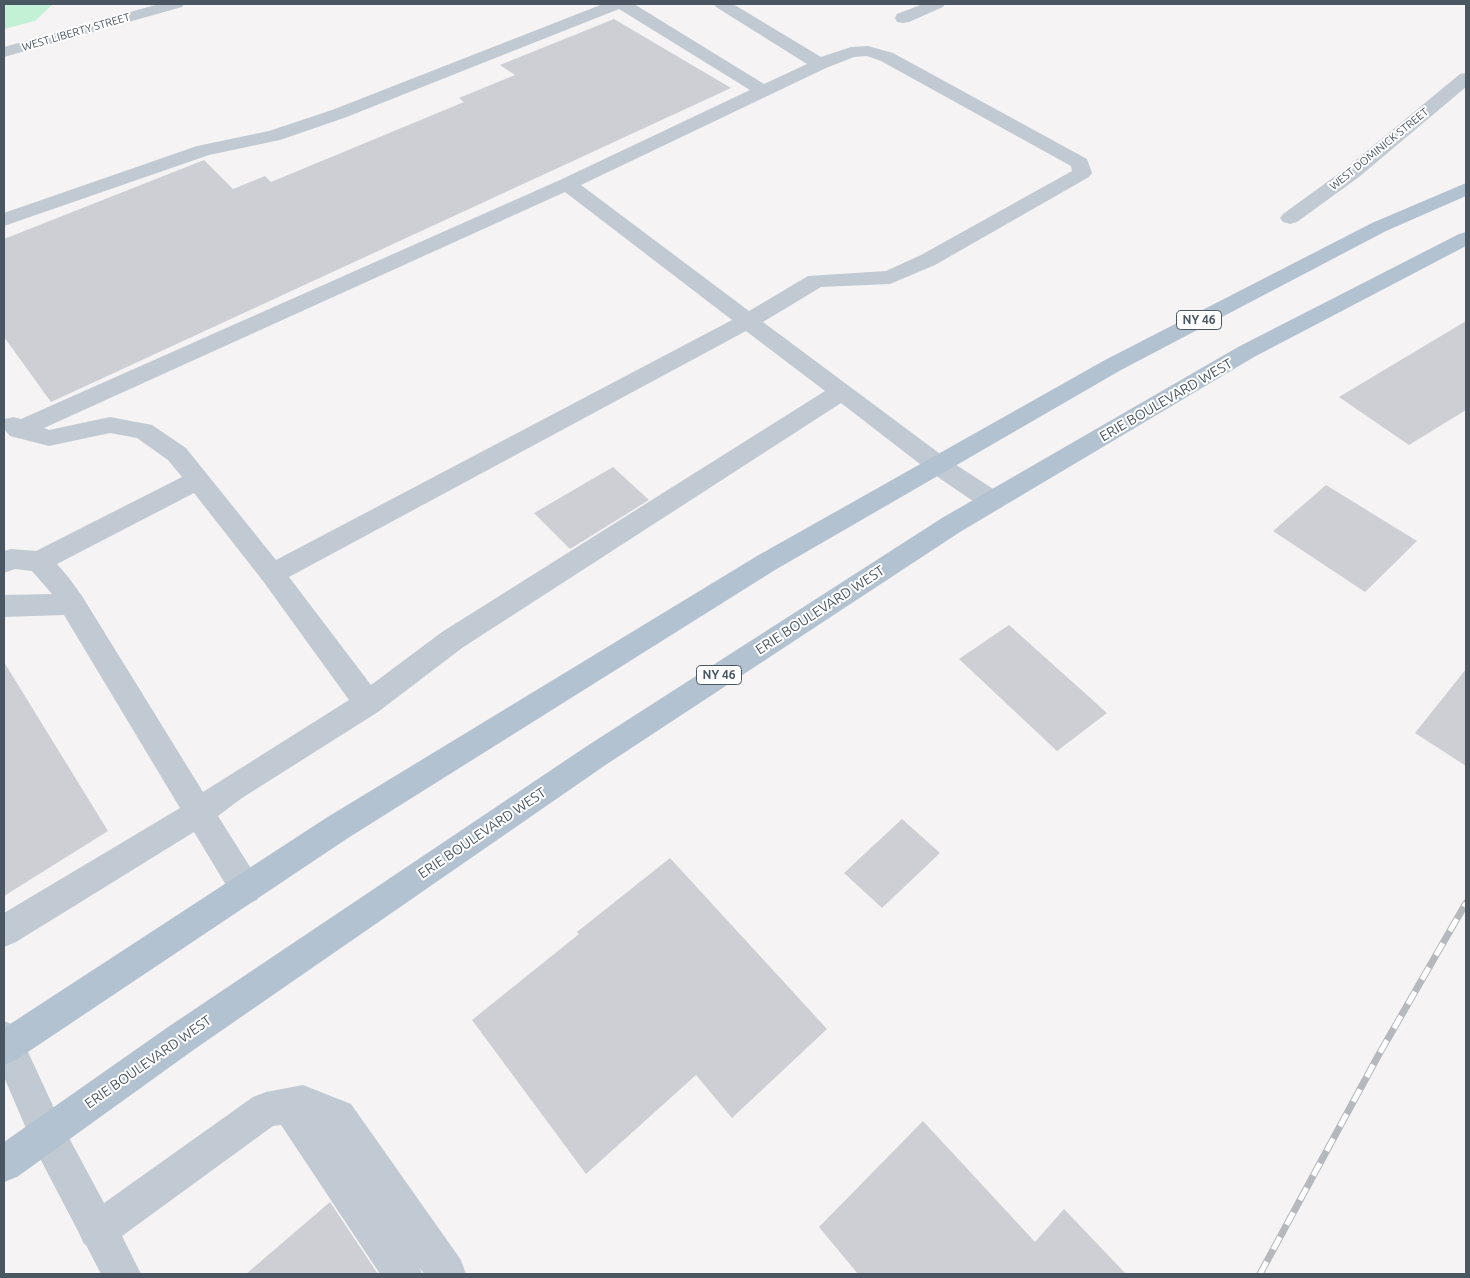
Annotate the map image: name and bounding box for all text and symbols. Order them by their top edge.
street label: WEST LIBERTY STREET [21,10,131,54]
street label: WEST DOMINICK STREET [1327,105,1431,193]
road number: NY 46 [1176,310,1222,330]
street label: ERIE BOULEVARD WEST [1097,355,1235,445]
street label: ERIE BOULEVARD WEST [752,562,888,658]
road number: NY 46 [696,666,742,684]
street label: ERIE BOULEVARD WEST [415,784,549,882]
street label: ERIE BOULEVARD WEST [82,1012,214,1112]

